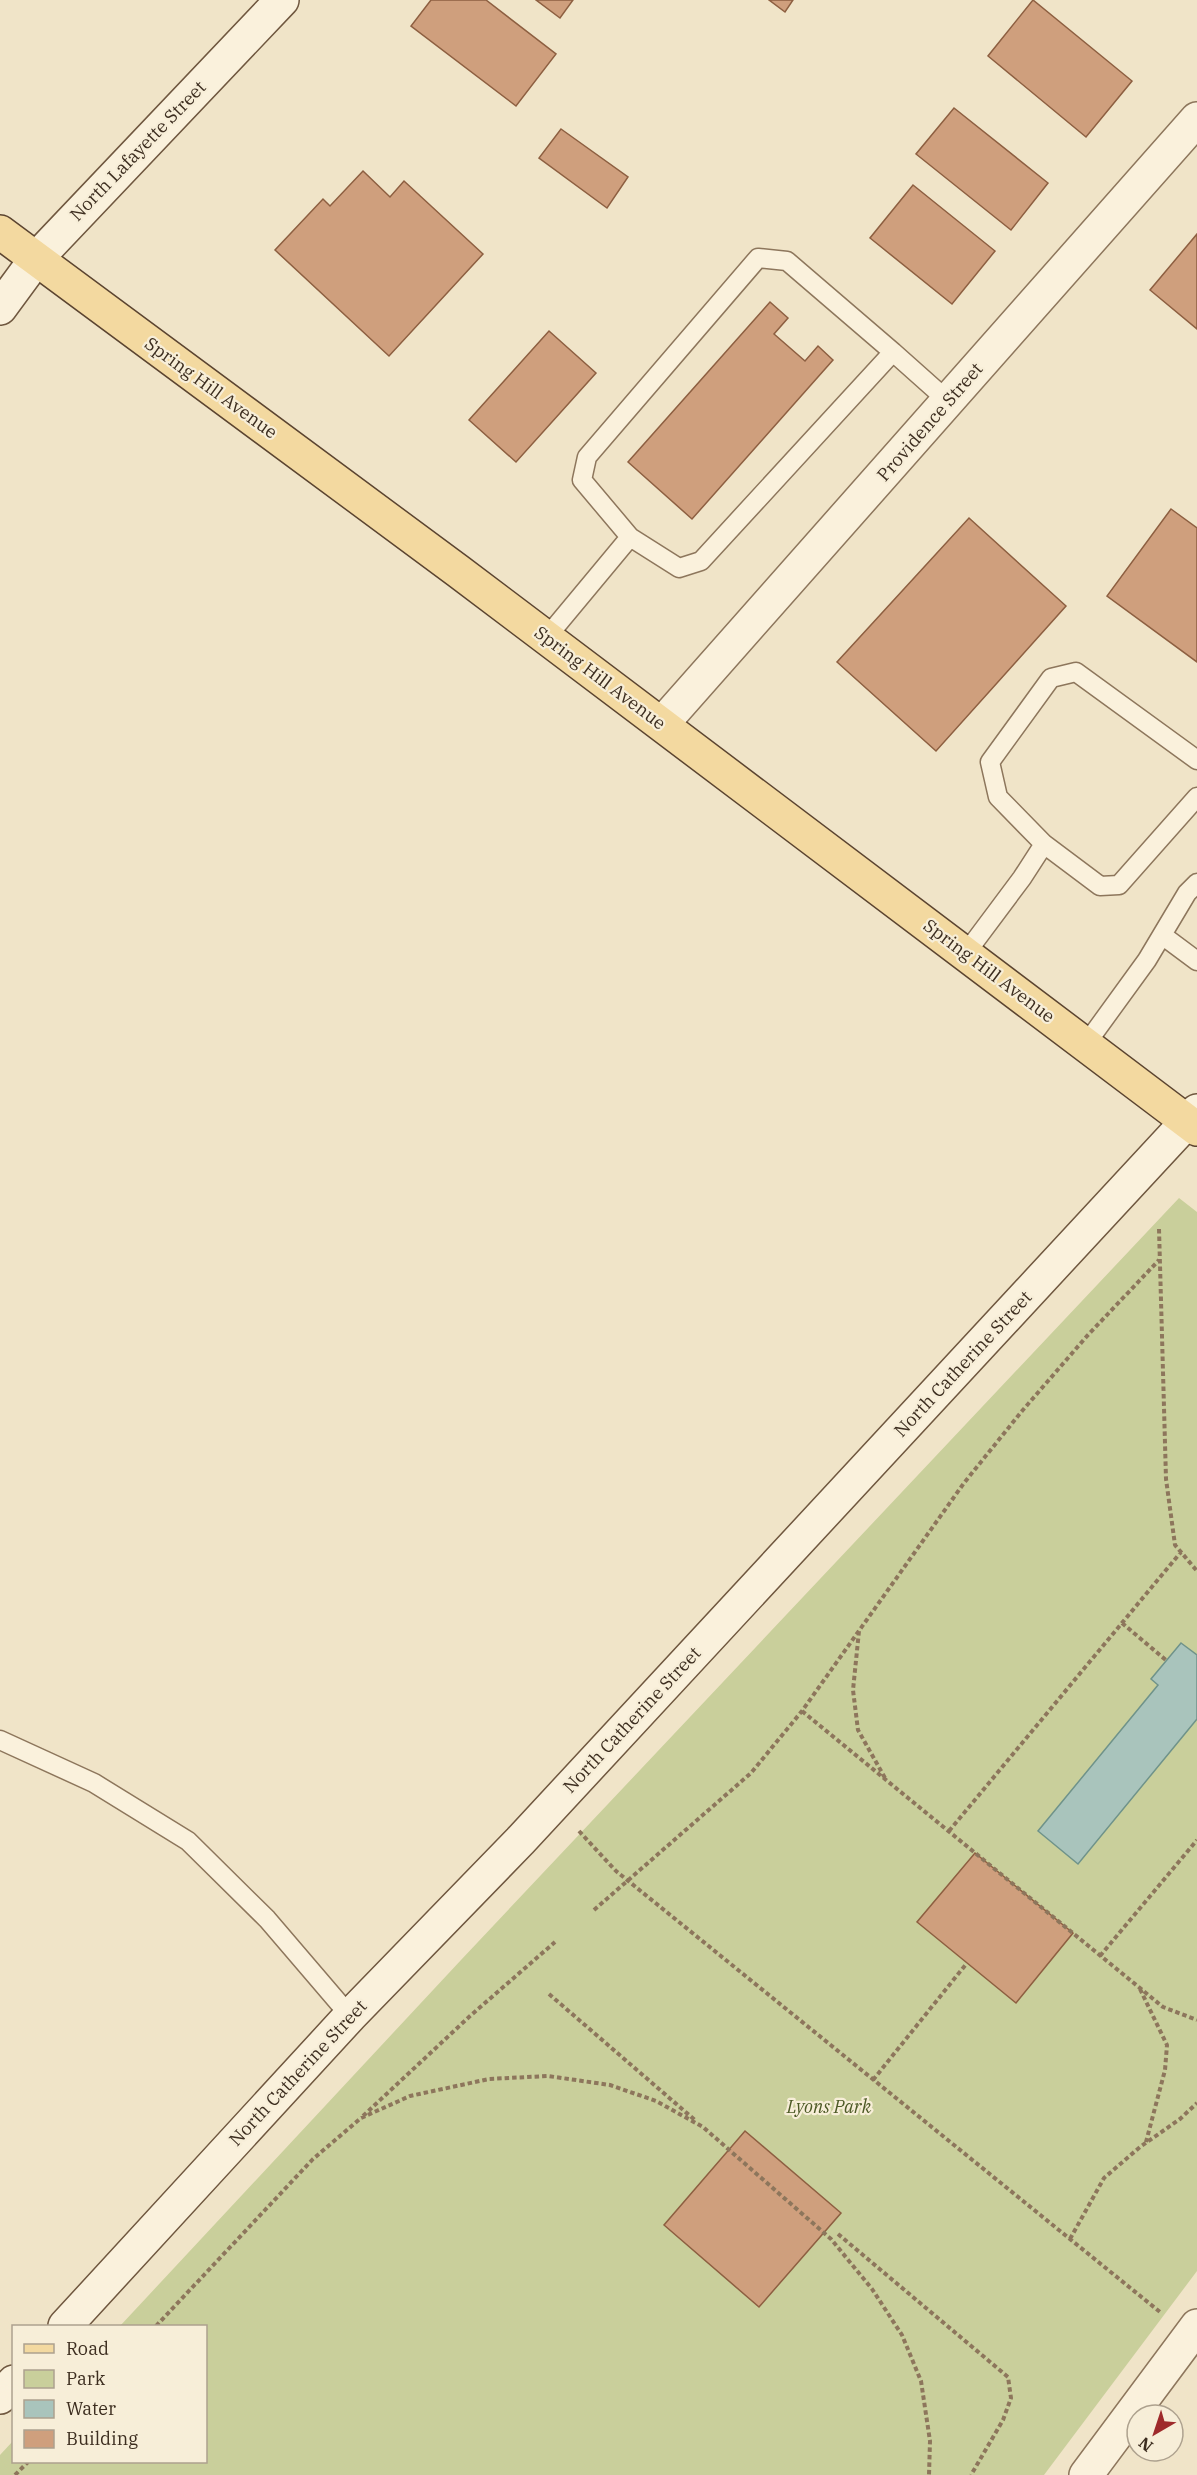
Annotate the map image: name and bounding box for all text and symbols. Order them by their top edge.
street label: North Lafayette Street [65,76,211,226]
street label: Spring Hill Avenue [140,332,282,444]
street label: Providence Street [872,358,987,486]
street label: Spring Hill Avenue [530,621,671,735]
street label: Spring Hill Avenue [919,914,1060,1028]
street label: North Catherine Street [889,1286,1036,1442]
street label: North Catherine Street [558,1642,705,1798]
street label: North Catherine Street [224,1995,371,2151]
park label: Lyons Park [786,2095,872,2118]
legend [12,2325,207,2463]
text: Road [66,2337,109,2360]
text: Park [66,2367,106,2390]
text: Water [66,2397,116,2420]
north arrow [1125,2403,1185,2463]
text: Building [66,2427,138,2450]
text: N [1134,2433,1157,2456]

